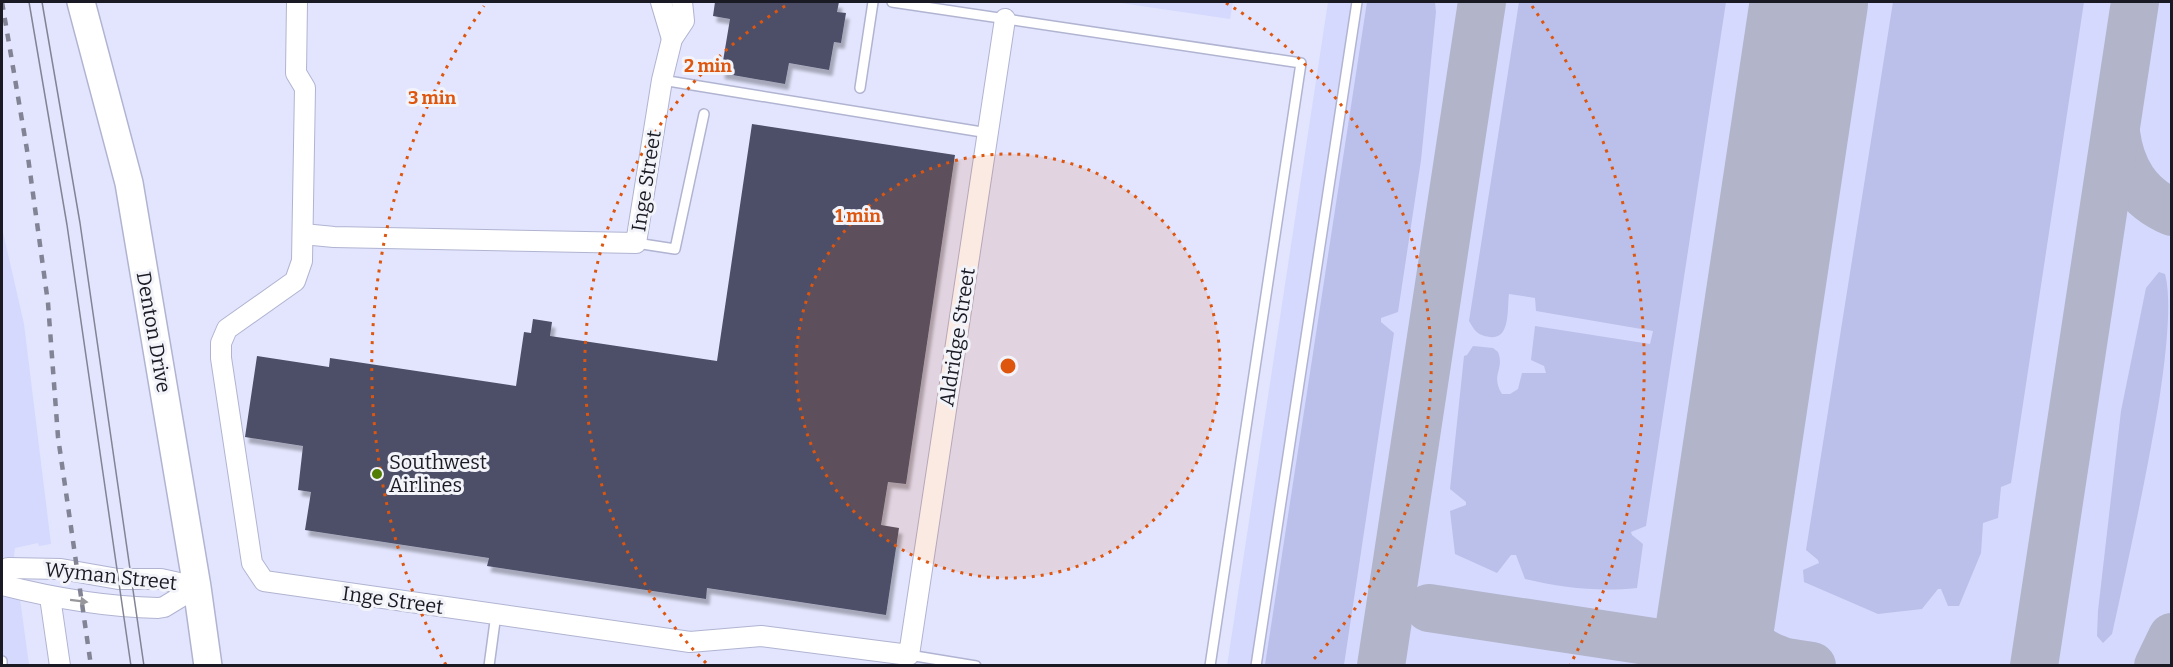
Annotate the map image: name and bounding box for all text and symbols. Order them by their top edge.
text: 2 min [684,55,732,77]
text: 3 min [408,87,456,109]
street label: Inge Street [626,129,666,233]
text: 1 min [835,205,881,227]
street label: Aldridge Street [934,266,980,408]
street label: Denton Drive [132,270,176,394]
centre of rings [998,356,1018,376]
place label: Southwest Airlines [389,450,487,497]
marker: Southwest Airlines [370,467,384,481]
street label: Wyman Street [44,557,178,595]
street label: Inge Street [341,581,445,619]
one-way arrow [70,597,89,606]

